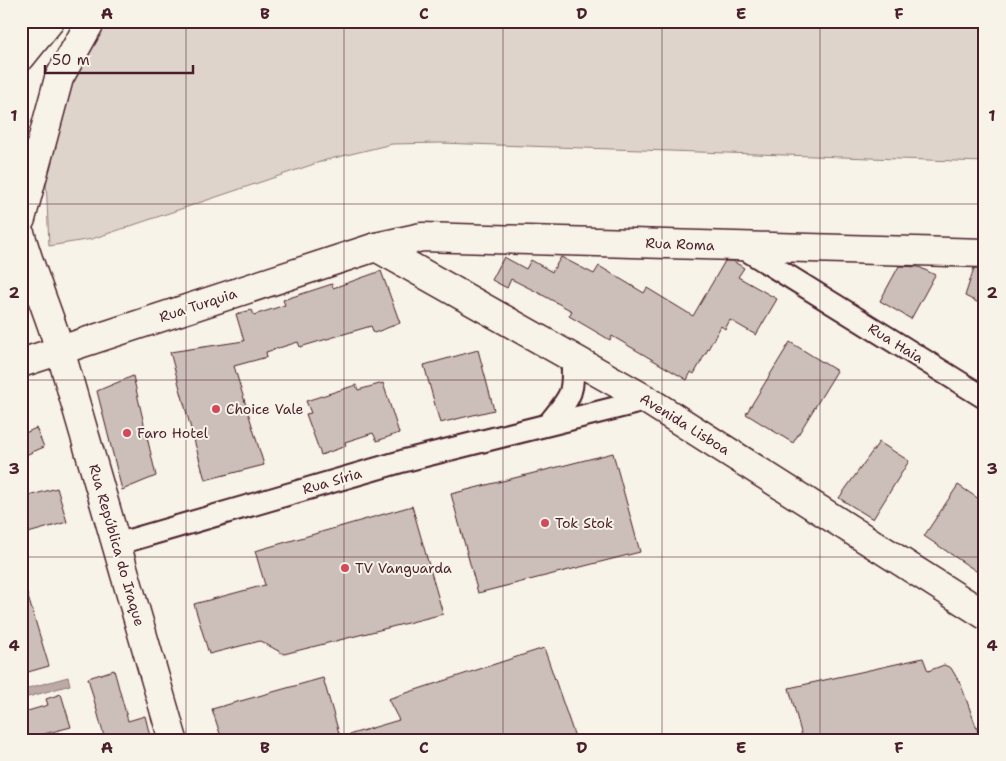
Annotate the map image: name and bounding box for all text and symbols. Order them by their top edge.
text: A [101,3,113,24]
text: B [260,3,270,24]
text: C [419,3,429,24]
text: D [576,3,588,24]
text: E [736,3,746,24]
text: F [894,3,904,24]
scale bar [45,42,192,74]
text: 50 m [52,50,90,70]
text: 1 [10,105,18,126]
text: 1 [988,105,996,126]
street label: Rua Roma [645,234,715,254]
text: 2 [8,282,20,303]
text: 2 [986,282,998,303]
street label: Rua Turquia [157,284,239,326]
street label: Rua Haia [865,319,927,367]
street label: Avenida Lisboa [637,389,734,459]
place label: Choice Vale [226,400,303,418]
marker: Choice Vale [210,403,222,415]
place label: Faro Hotel [137,424,209,442]
marker: Faro Hotel [121,427,133,439]
text: 3 [8,458,20,479]
text: 3 [986,458,998,479]
street label: Rua República do Iraque [85,462,149,628]
street label: Rua Síria [300,464,364,498]
place label: Tok Stok [555,514,613,532]
marker: Tok Stok [539,517,551,529]
place label: TV Vanguarda [355,559,452,577]
marker: TV Vanguarda [339,562,351,574]
text: 4 [8,635,20,656]
text: 4 [986,635,998,656]
text: A [101,737,113,758]
text: B [260,737,270,758]
text: C [419,737,429,758]
text: D [576,737,588,758]
text: E [736,737,746,758]
text: F [894,737,904,758]

